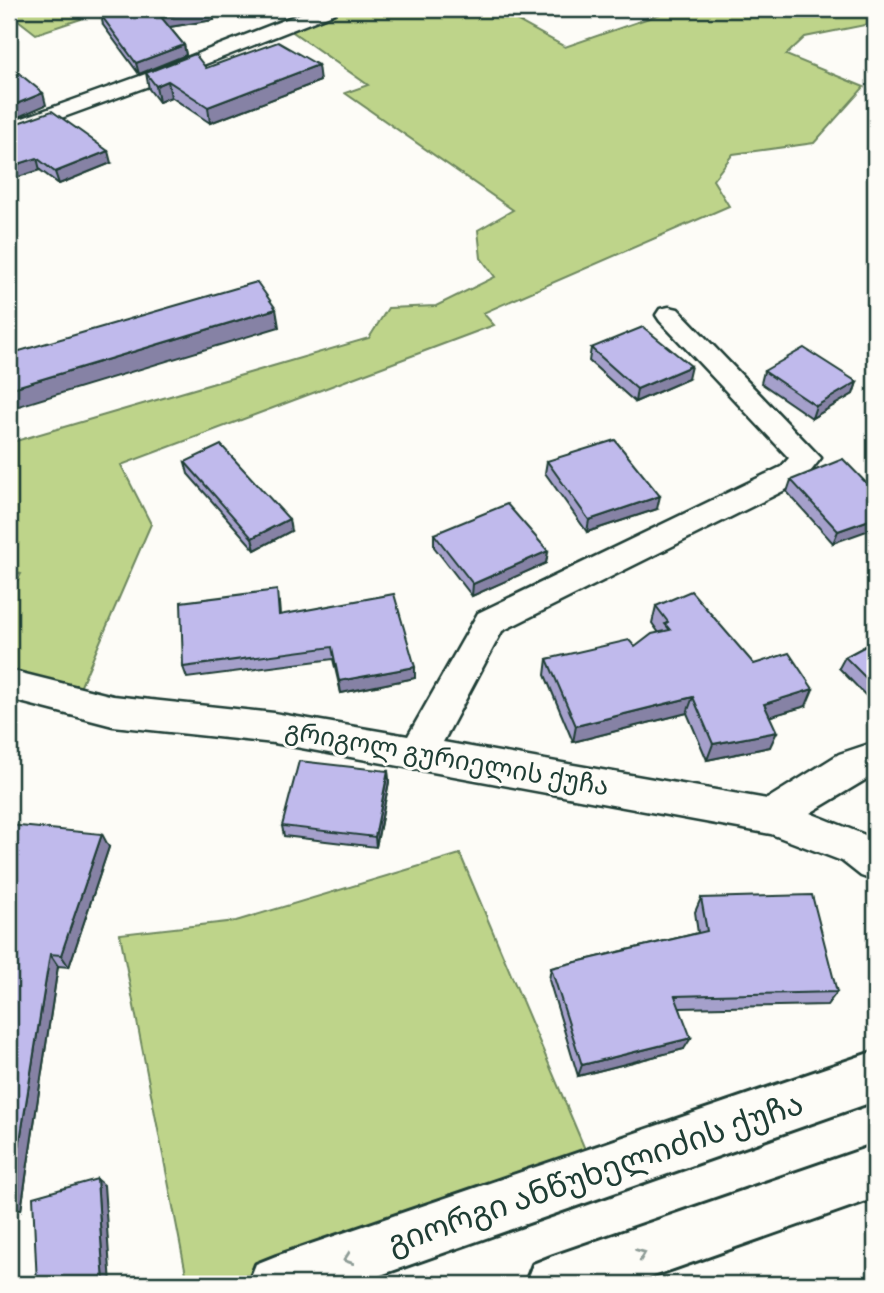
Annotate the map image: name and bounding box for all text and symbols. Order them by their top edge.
street label: გრიგოლ გურიელის ქუჩა [282,715,611,808]
street label: გიორგი ანწუხელიძის ქუჩა [382,1085,811,1271]
one-way arrow [634,1249,646,1263]
one-way arrow [342,1251,354,1265]

